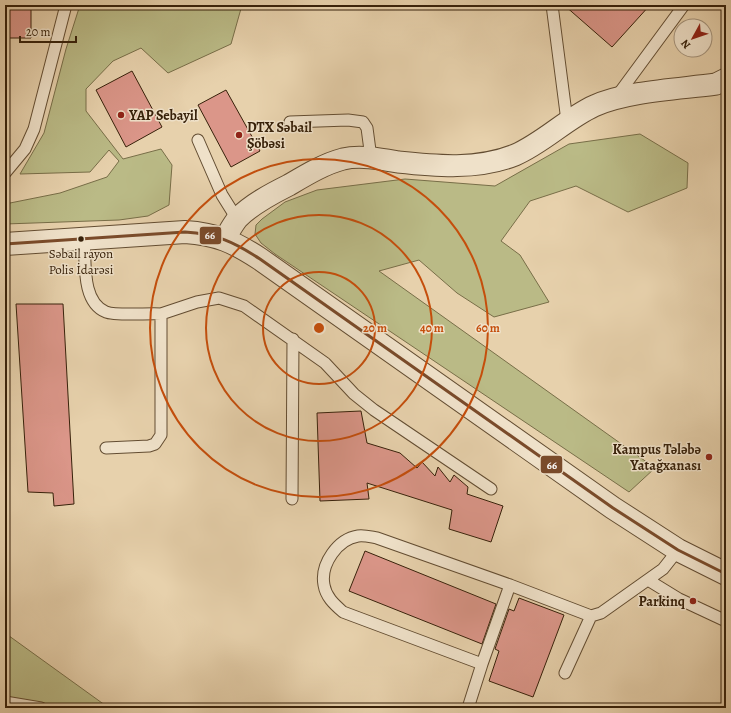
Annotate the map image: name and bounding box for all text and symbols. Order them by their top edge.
scale bar [20,18,76,44]
north arrow [673,18,713,58]
text: 20 m [26,24,50,40]
text: N [677,36,694,52]
place label: YAP Sebayil [128,106,198,125]
marker: YAP Sebayil [116,110,126,120]
place label: DTX Səbail Şöbəsi [247,118,312,153]
marker: DTX Səbail Şöbəsi [234,130,244,140]
line badge: 66 [199,226,222,245]
text: 66 [205,228,215,243]
marker: Səbail rayon Polis İdarəsi [76,234,86,244]
place label: Səbail rayon Polis İdarəsi [49,245,114,278]
text: 20 m [363,320,387,336]
text: 40 m [420,320,444,336]
text: 60 m [476,320,500,336]
centre of rings [312,321,326,335]
place label: Kampus Tələbə Yatağxanası [613,440,702,475]
marker: Kampus Tələbə Yatağxanası [704,452,714,462]
line badge: 66 [540,455,563,474]
text: 66 [547,458,557,473]
place label: Parkinq [638,592,686,611]
marker: Parkinq [688,596,698,606]

